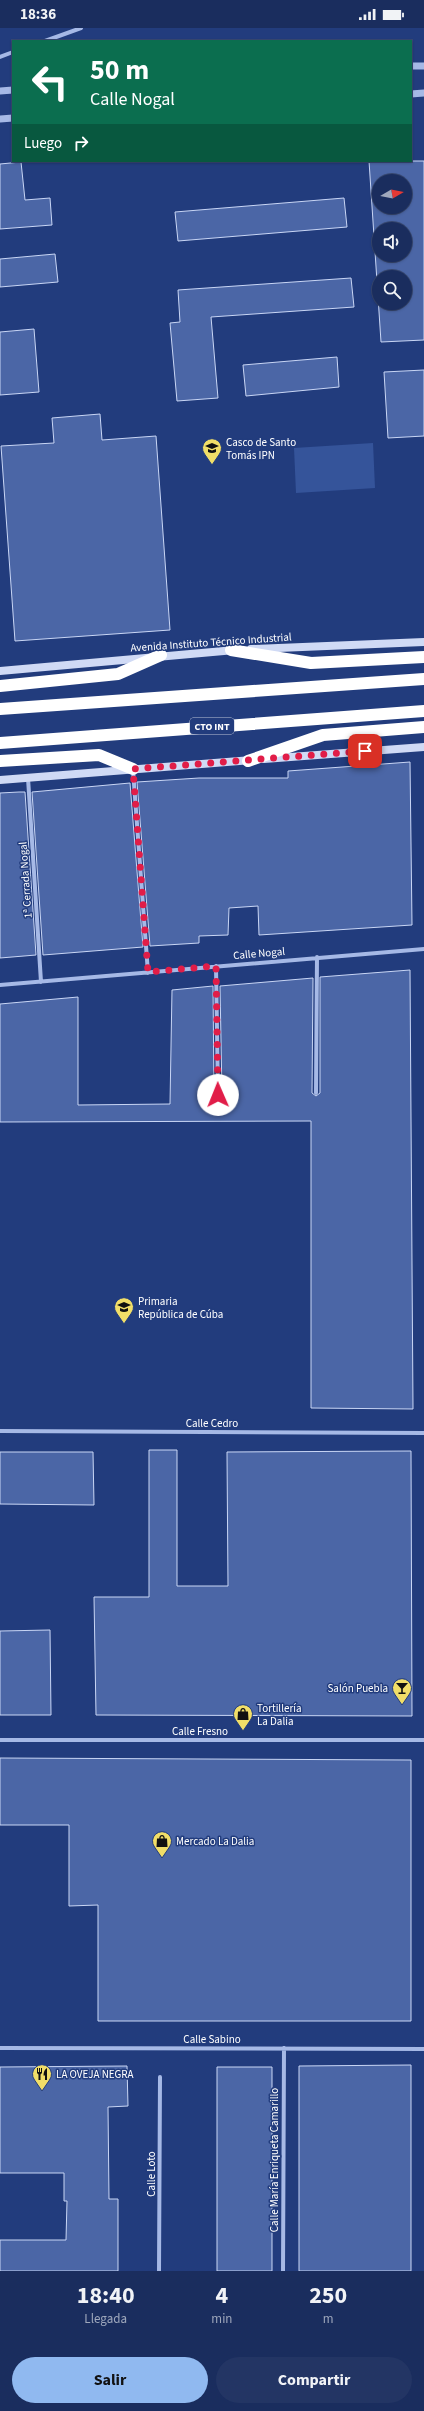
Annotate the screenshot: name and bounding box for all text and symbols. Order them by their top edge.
text: 18:36 [20,4,56,25]
text: 50 m [90,50,149,90]
icon: left [24,56,76,108]
text: Calle Nogal [90,87,175,112]
icon: right [70,132,92,154]
text: Luego [24,133,62,154]
north arrow [372,174,412,214]
map controls [372,174,412,310]
button: sound [372,222,412,262]
button: search [372,270,412,310]
place label: Casco de Santo Tomás IPN [226,435,296,463]
school or university icon: Casco de Santo Tomás IPN [201,437,223,465]
street label: Avenida Instituto Técnico Industrial [130,629,292,656]
road number: CTO INT [190,718,234,734]
pin [348,734,382,768]
icon: arrive [354,740,376,762]
street label: 1ª Cerrada Nogal [15,841,36,919]
street label: Calle Nogal [233,944,286,963]
position arrow [197,1074,239,1116]
place label: Primaria República de Cúba [138,1294,223,1322]
school or university icon: Primaria República de Cúba [113,1296,135,1324]
street label: Calle Cedro [186,1416,238,1431]
bar icon: Salón Puebla [391,1677,413,1705]
place label: Salón Puebla [328,1681,388,1696]
place label: Tortillería La Dalia [257,1701,302,1729]
shop icon: Tortillería La Dalia [232,1703,254,1731]
street label: Calle Fresno [172,1724,228,1739]
shop icon: Mercado La Dalia [151,1830,173,1858]
place label: Mercado La Dalia [176,1834,254,1849]
street label: Calle Sabino [183,2032,241,2047]
restaurant icon: LA OVEJA NEGRA [31,2063,53,2091]
place label: LA OVEJA NEGRA [56,2067,134,2082]
street label: Calle María Enriqueta Camarillo [267,2088,282,2232]
street label: Calle Loto [144,2151,159,2197]
text: 18:40 [77,2278,135,2313]
text: 4 [216,2278,228,2313]
text: 250 [309,2278,347,2313]
text: Llegada [84,2310,127,2328]
text: min [211,2310,232,2328]
text: m [323,2310,334,2328]
button: Salir [12,2357,208,2403]
button: Compartir [216,2357,412,2403]

